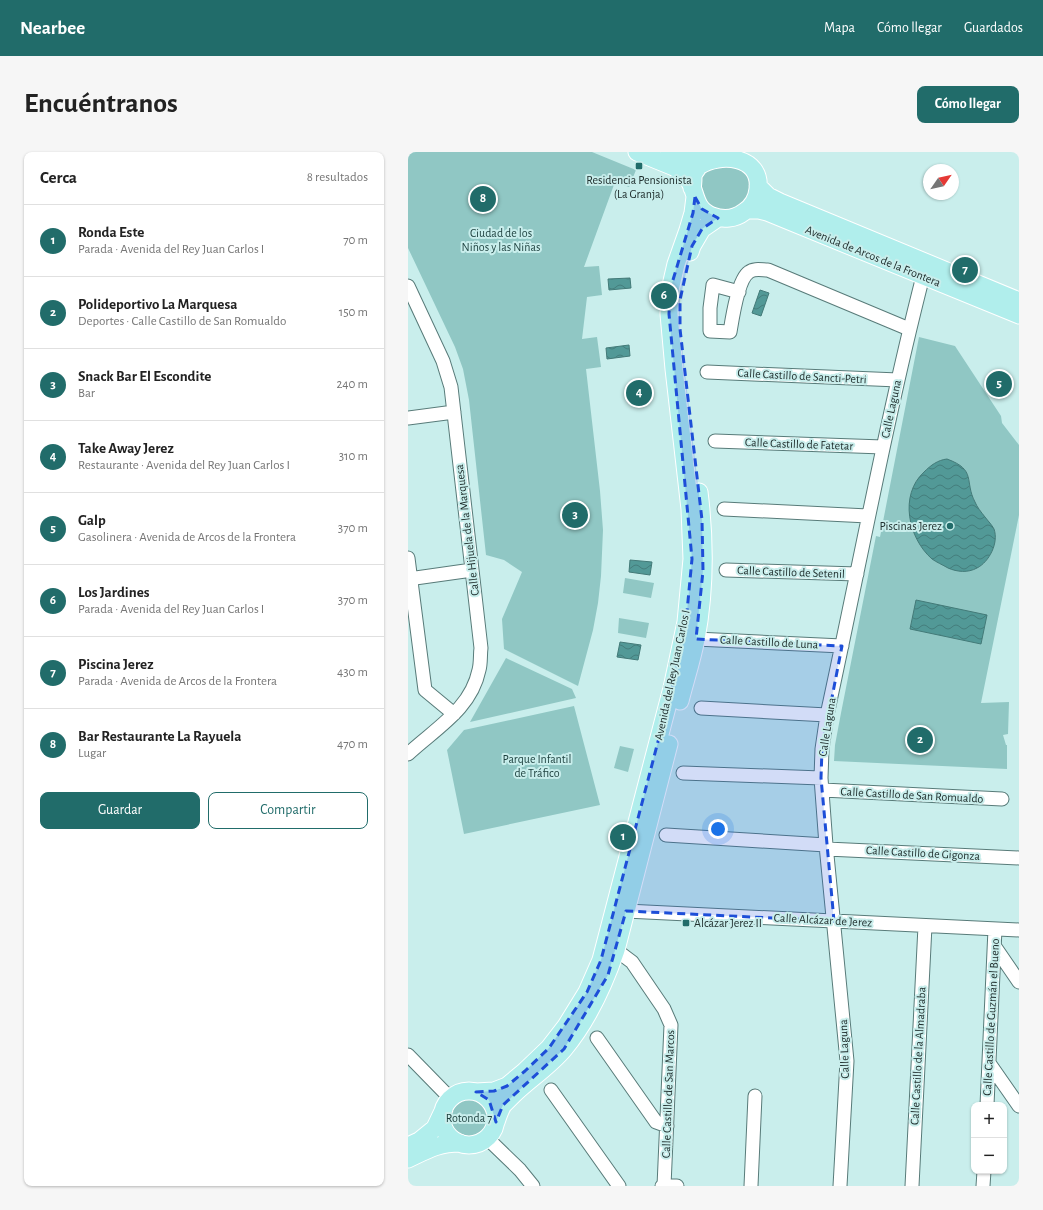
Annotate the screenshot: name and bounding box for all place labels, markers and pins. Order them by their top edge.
marker: Residencia Pensionista (La Granja) [634,161,644,171]
place label: Residencia Pensionista (La Granja) [586,174,692,201]
pin: 8 [470,184,496,214]
pin: 7 [952,255,978,285]
pin: 6 [651,281,677,311]
pin: 5 [986,369,1012,399]
pin: 4 [626,378,652,408]
pin: 3 [562,500,588,530]
place label: Piscinas Jerez [879,520,942,532]
marker: Piscinas Jerez [945,521,955,531]
pin: 2 [907,725,933,755]
pin: 1 [610,822,636,852]
place label: Alcázar Jerez II [694,917,762,929]
marker: Alcázar Jerez II [681,918,691,928]

